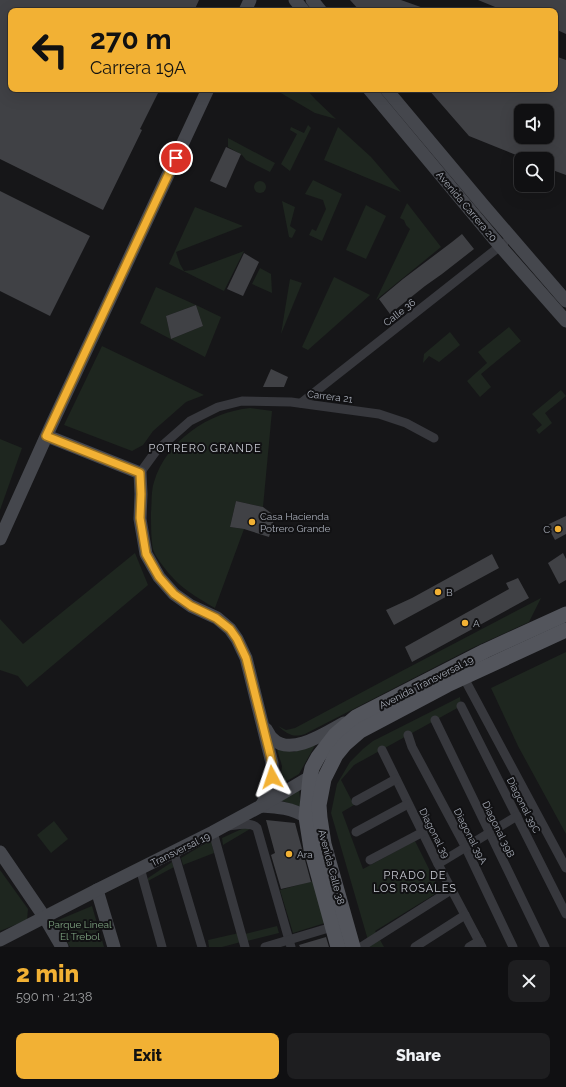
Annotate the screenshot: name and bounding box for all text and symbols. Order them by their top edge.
text: 270 m [90,23,171,56]
icon: left [24,24,76,76]
text: Carrera 19A [90,57,186,78]
map controls [514,104,554,192]
button: sound [514,104,554,144]
pin [159,141,193,175]
icon: arrive [165,147,187,169]
button: search [514,152,554,192]
street label: Avenida Carrera 20 [434,169,499,243]
street label: Calle 36 [381,297,417,328]
street label: Carrera 21 [306,388,354,405]
district label: POTRERO GRANDE [148,442,262,455]
place label: Casa Hacienda Potrero Grande [260,511,331,534]
marker: Casa Hacienda Potrero Grande [247,517,257,527]
place label: C [543,524,550,535]
marker: C [553,524,563,534]
marker: B [433,587,443,597]
place label: B [446,587,453,598]
marker: A [460,618,470,628]
place label: A [473,618,480,629]
street label: Avenida Transversal 19 [377,654,475,711]
position arrow [251,756,293,798]
street label: Diagonal 39C [505,775,542,835]
street label: Diagonal 39B [480,799,517,859]
street label: Diagonal 39A [452,806,489,866]
street label: Diagonal 39 [417,807,452,860]
street label: Avenida Calle 38 [316,828,347,906]
street label: Transversal 19 [149,830,212,869]
marker: Ara [284,849,294,859]
place label: Ara [297,849,313,860]
district label: PRADO DE LOS ROSALES [373,869,457,895]
park label: Parque Lineal El Trebol [48,919,112,942]
text: 2 min [16,959,79,988]
button: close [508,960,550,1002]
text: 590 m · 21:38 [16,989,92,1004]
button: Exit [16,1033,279,1079]
button: Share [287,1033,550,1079]

